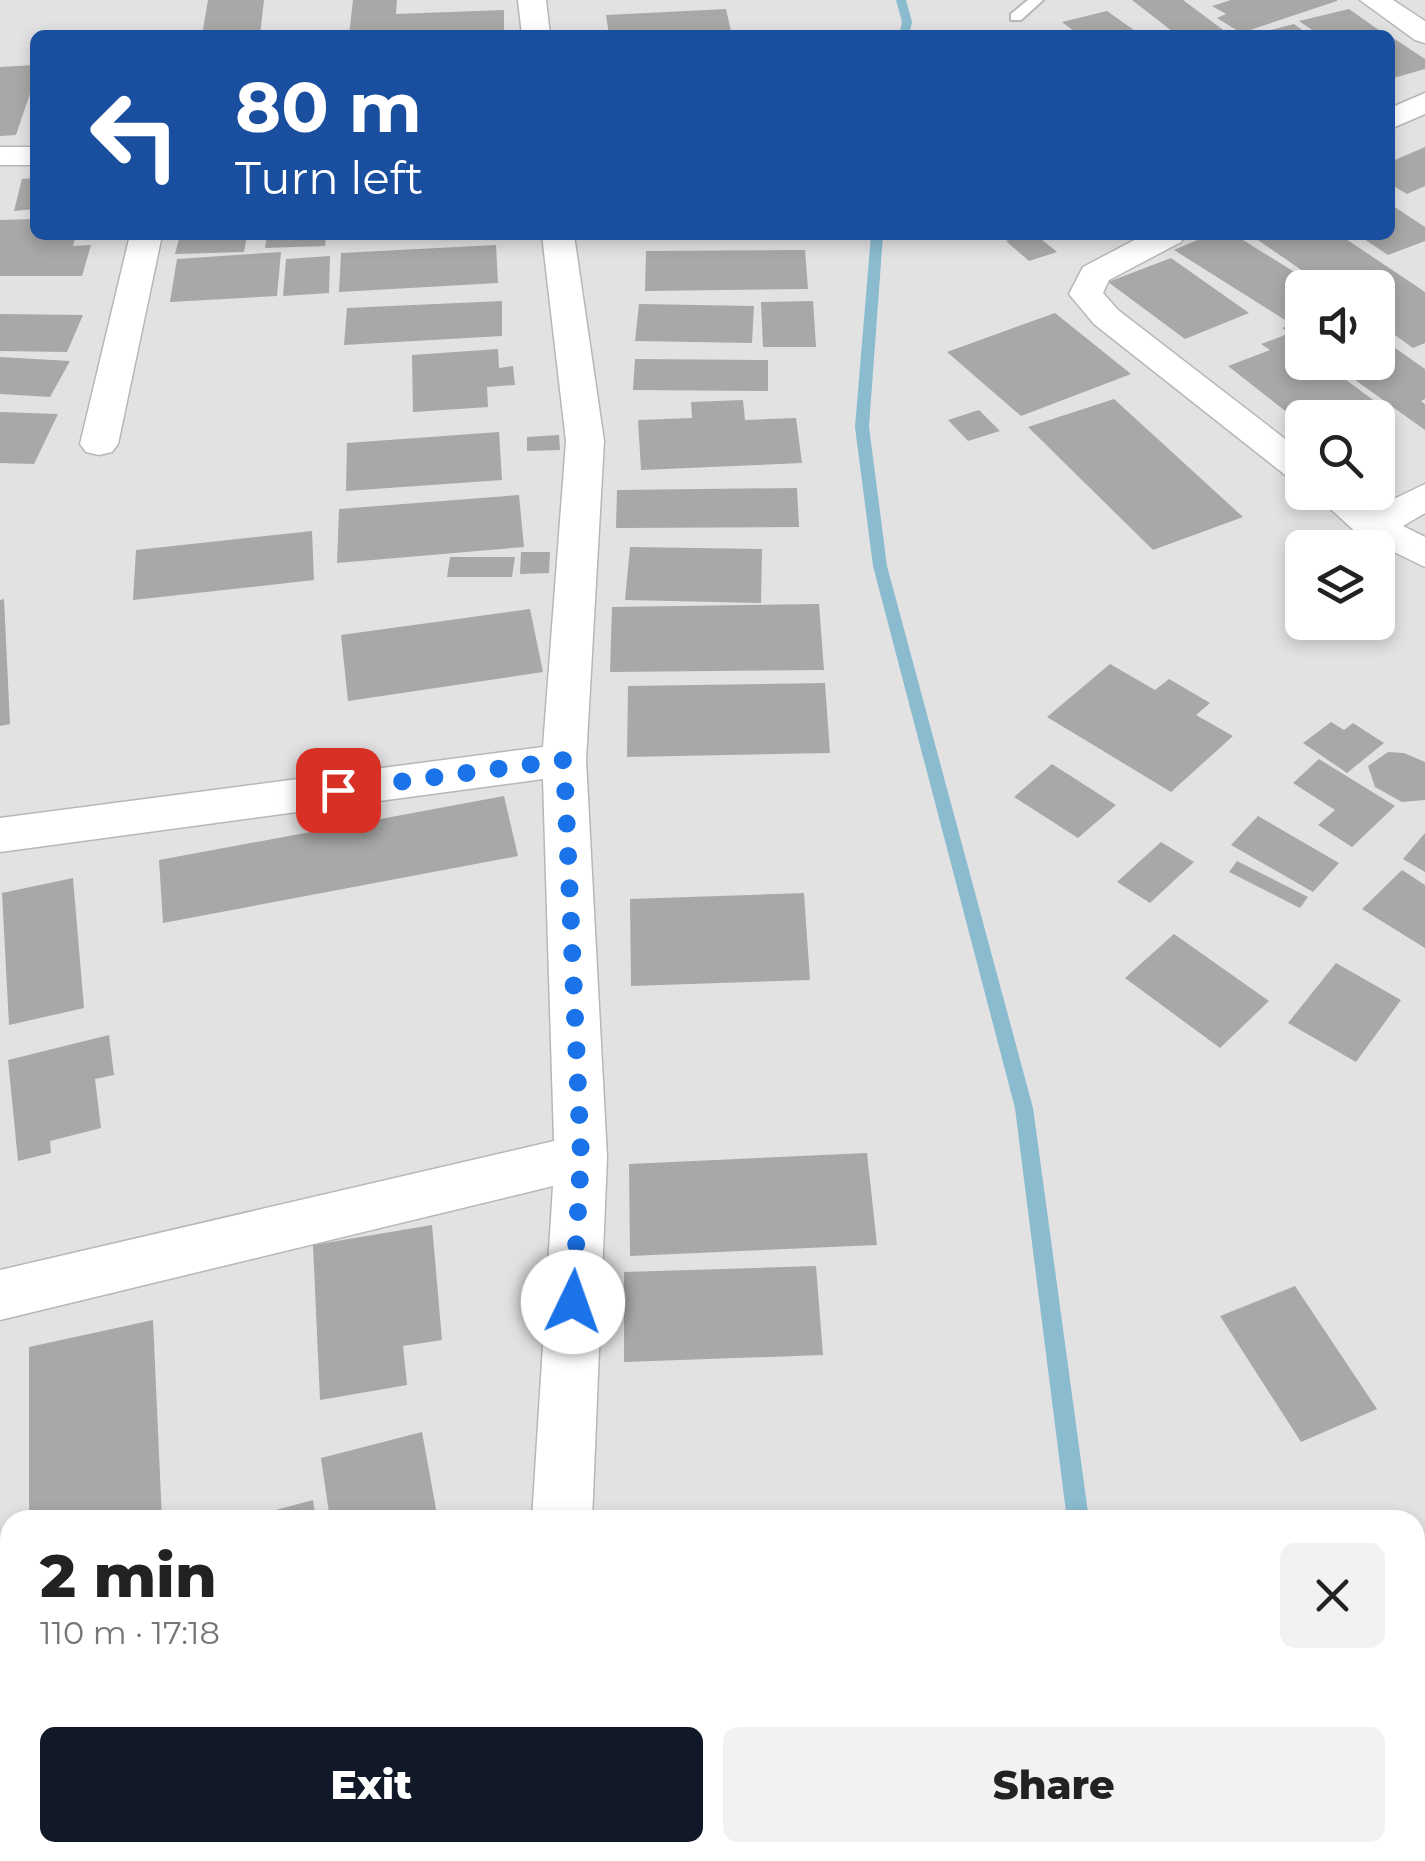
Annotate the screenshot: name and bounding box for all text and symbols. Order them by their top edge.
text: 80 m [235,64,422,150]
icon: left [70,70,200,200]
text: Turn left [235,150,423,205]
map controls [1285,270,1395,640]
button: sound [1285,270,1395,380]
button: search [1285,400,1395,510]
button: layers [1285,530,1395,640]
pin [296,748,381,833]
icon: arrive [311,763,366,818]
position arrow [521,1250,625,1354]
text: 2 min [40,1539,217,1612]
button: close [1280,1543,1385,1648]
text: 110 m · 17:18 [40,1613,220,1652]
button: Exit [40,1727,703,1842]
button: Share [723,1727,1385,1842]

